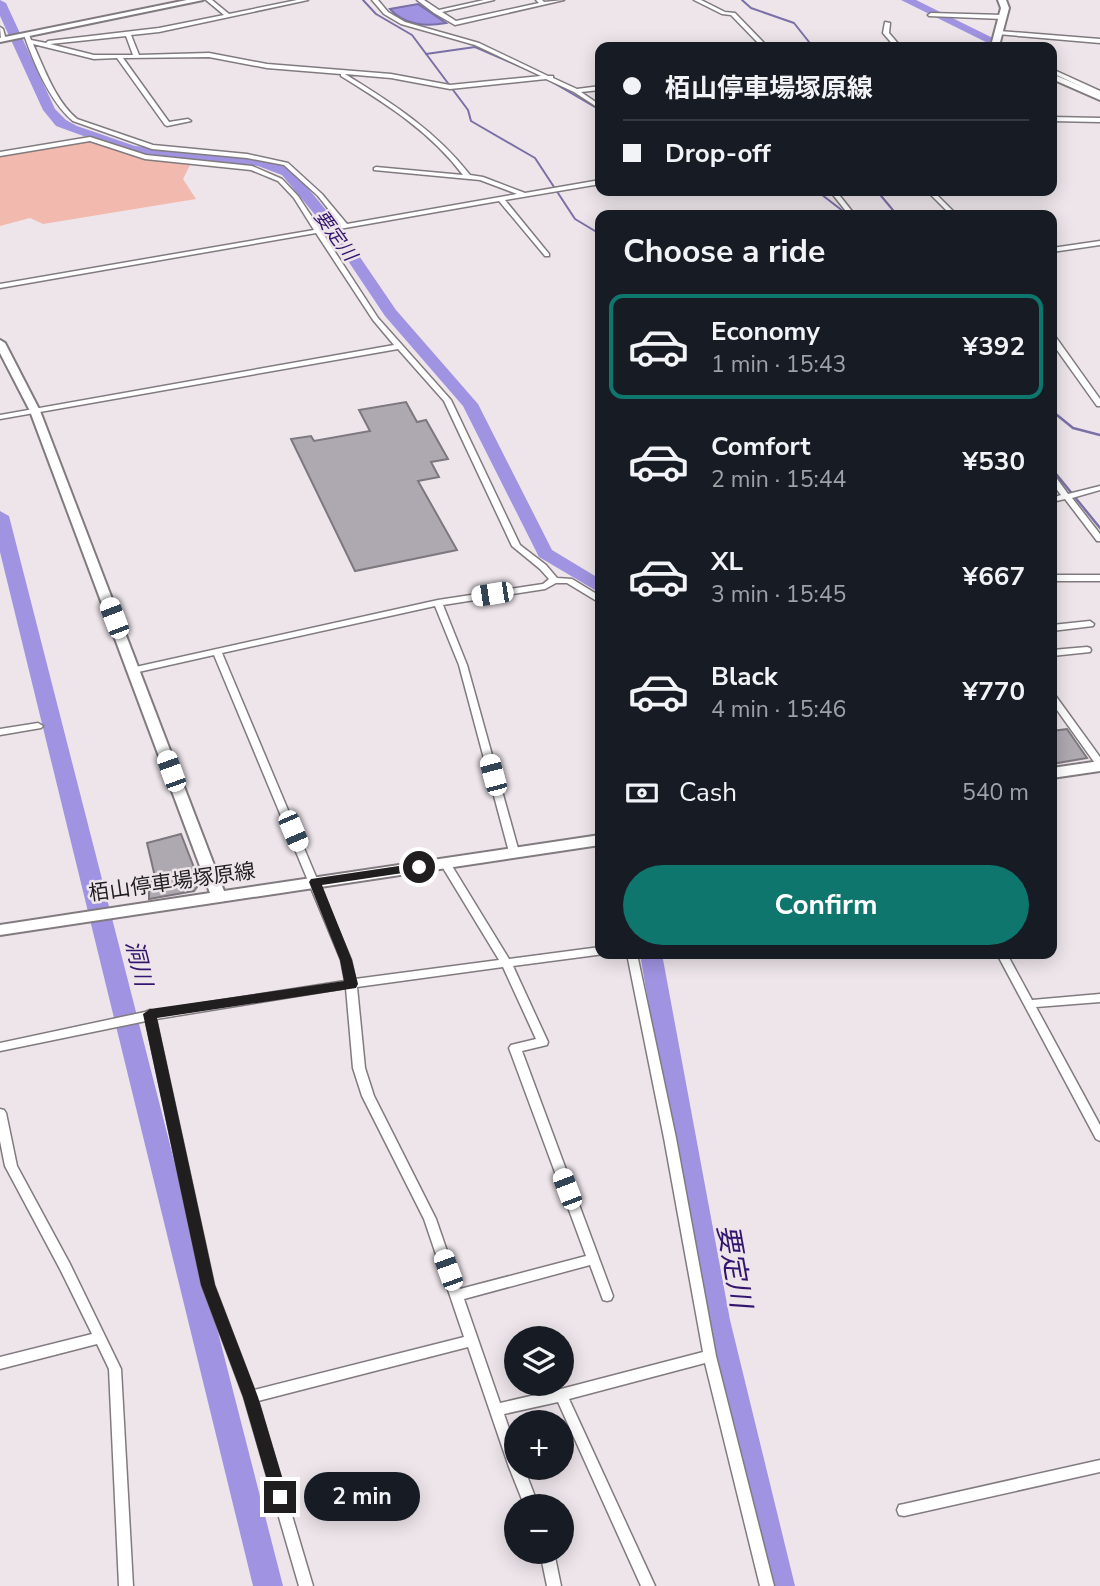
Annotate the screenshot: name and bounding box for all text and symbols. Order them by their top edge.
text: 栢山停車場塚原線 [665,71,873,106]
text: Drop-off [665,136,771,171]
water label: 要定川 [308,205,364,268]
text: Choose a ride [623,230,825,273]
text: Economy [711,314,820,349]
icon: car [627,315,690,378]
text: ¥392 [963,329,1025,364]
text: 1 min · 15:43 [711,349,846,380]
text: Comfort [711,429,811,464]
icon: car [627,430,690,493]
text: ¥530 [963,444,1025,479]
text: 2 min · 15:44 [711,464,846,495]
text: XL [711,544,743,579]
icon: car [627,545,690,608]
text: ¥667 [963,559,1025,594]
text: 3 min · 15:45 [711,579,846,610]
car [470,580,515,608]
car [97,595,132,641]
text: Black [711,659,778,694]
icon: car [627,660,690,723]
text: ¥770 [963,674,1025,709]
text: 4 min · 15:46 [711,694,846,725]
car [154,748,189,794]
car [478,752,509,798]
icon: cash [623,774,661,812]
text: Cash [679,775,737,810]
text: 540 m [962,777,1029,808]
car [276,808,311,854]
route start [403,851,435,883]
street label: 栢山停車場塚原線 [87,856,257,908]
button: Confirm [623,865,1029,945]
water label: 洞川 [118,937,160,992]
car [550,1166,585,1212]
water label: 要定川 [708,1222,761,1314]
car [431,1247,466,1293]
map controls [504,1326,574,1564]
button: layers [504,1326,574,1396]
button: + [504,1410,574,1480]
callout: 2 min [304,1472,420,1522]
route end [264,1481,296,1513]
text: 2 min [332,1481,392,1512]
button: − [504,1494,574,1564]

